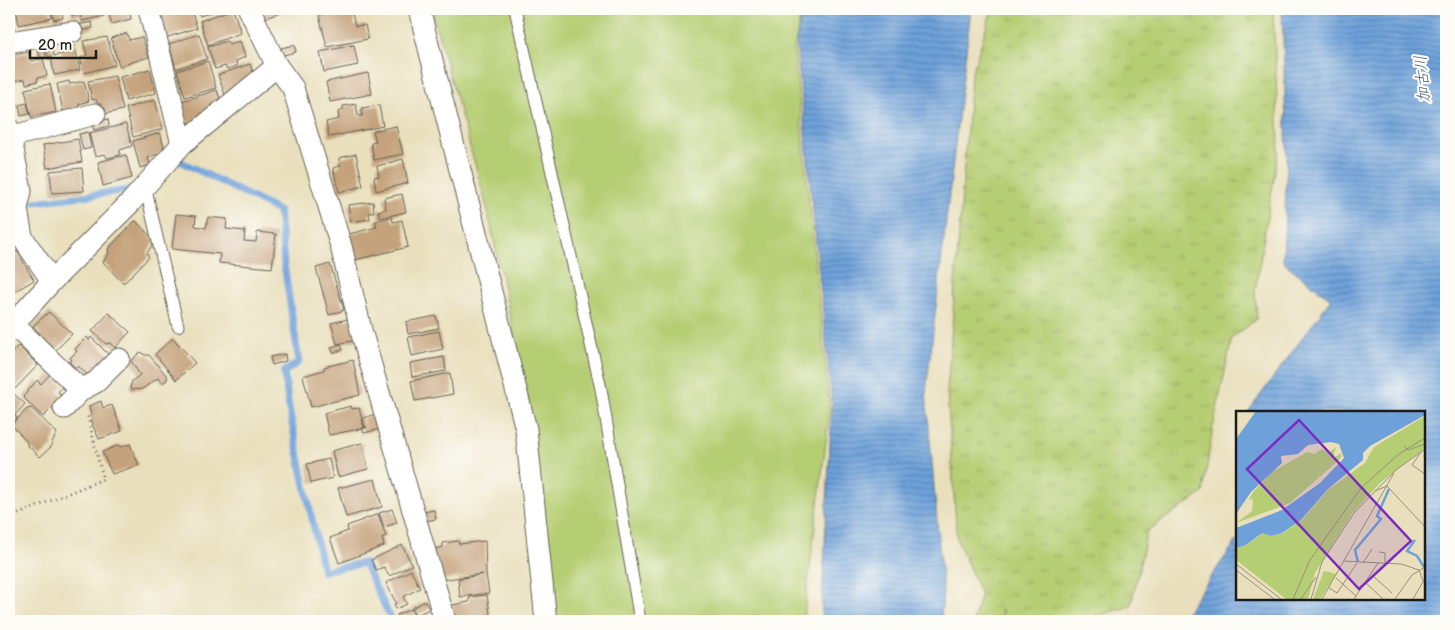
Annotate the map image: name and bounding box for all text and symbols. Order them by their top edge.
scale bar [30,28,96,60]
text: 20 m [38,36,72,55]
water label: 加古川 [1411,54,1435,104]
inset map [1236,411,1425,600]

